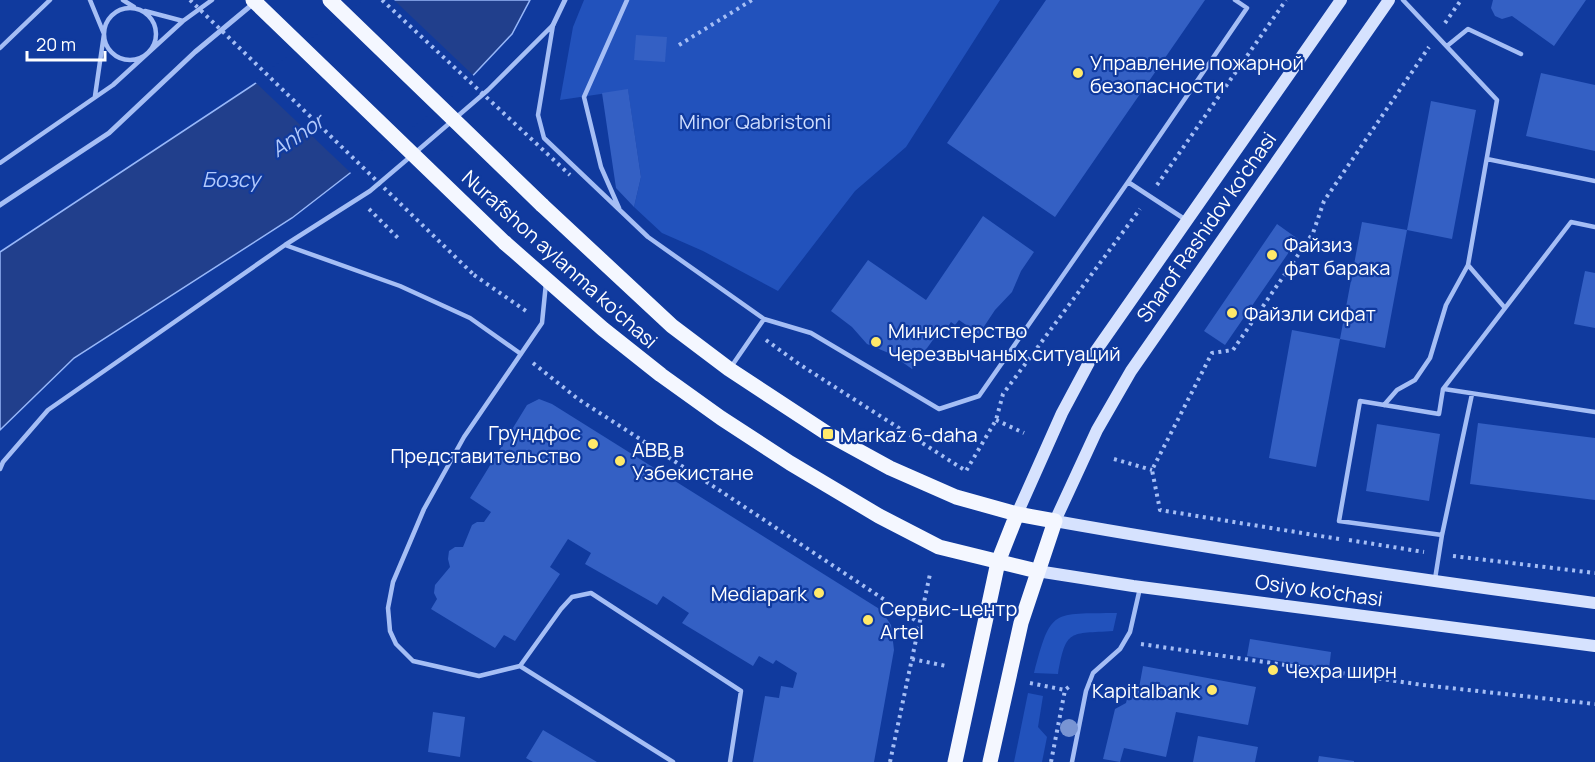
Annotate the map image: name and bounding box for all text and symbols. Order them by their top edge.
scale bar [27,24,105,62]
text: 20 m [36,32,76,56]
place label: Управление пожарной безопасности [1090,49,1304,99]
marker: Управление пожарной безопасности [1071,66,1085,80]
water label: Anhor [265,106,331,163]
park label: Minor Qabristoni [679,108,831,135]
street label: Sharof Rashidov ko'chasi [1130,126,1282,328]
street label: Nurafshon aylanma ko'chasi [456,164,664,354]
water label: Бозсу [202,165,263,193]
place label: Файзиз фат барака [1284,231,1390,281]
marker: Файзиз фат барака [1265,248,1279,262]
place label: Файзли сифат [1244,300,1376,327]
marker: Файзли сифат [1225,306,1239,320]
place label: Министерство Черезвычаных ситуаций [888,317,1121,367]
marker: Министерство Черезвычаных ситуаций [869,335,883,349]
place label: Грундфос Представительство [390,419,581,469]
place label: Markaz 6-daha [840,421,978,448]
marker: Markaz 6-daha [821,427,835,441]
place label: ABB в Узбекистане [632,436,754,486]
marker: Грундфос Представительство [586,437,600,451]
marker: ABB в Узбекистане [613,454,627,468]
street label: Osiyo ko'chasi [1253,568,1385,612]
place label: Mediapark [711,580,808,607]
marker: Mediapark [812,586,826,600]
place label: Сервис-центр Artel [880,595,1017,645]
marker: Сервис-центр Artel [861,613,875,627]
place label: Чехра ширн [1285,657,1397,684]
marker: Чехра ширн [1266,663,1280,677]
place label: Kapitalbank [1092,677,1201,704]
marker: Kapitalbank [1205,683,1219,697]

